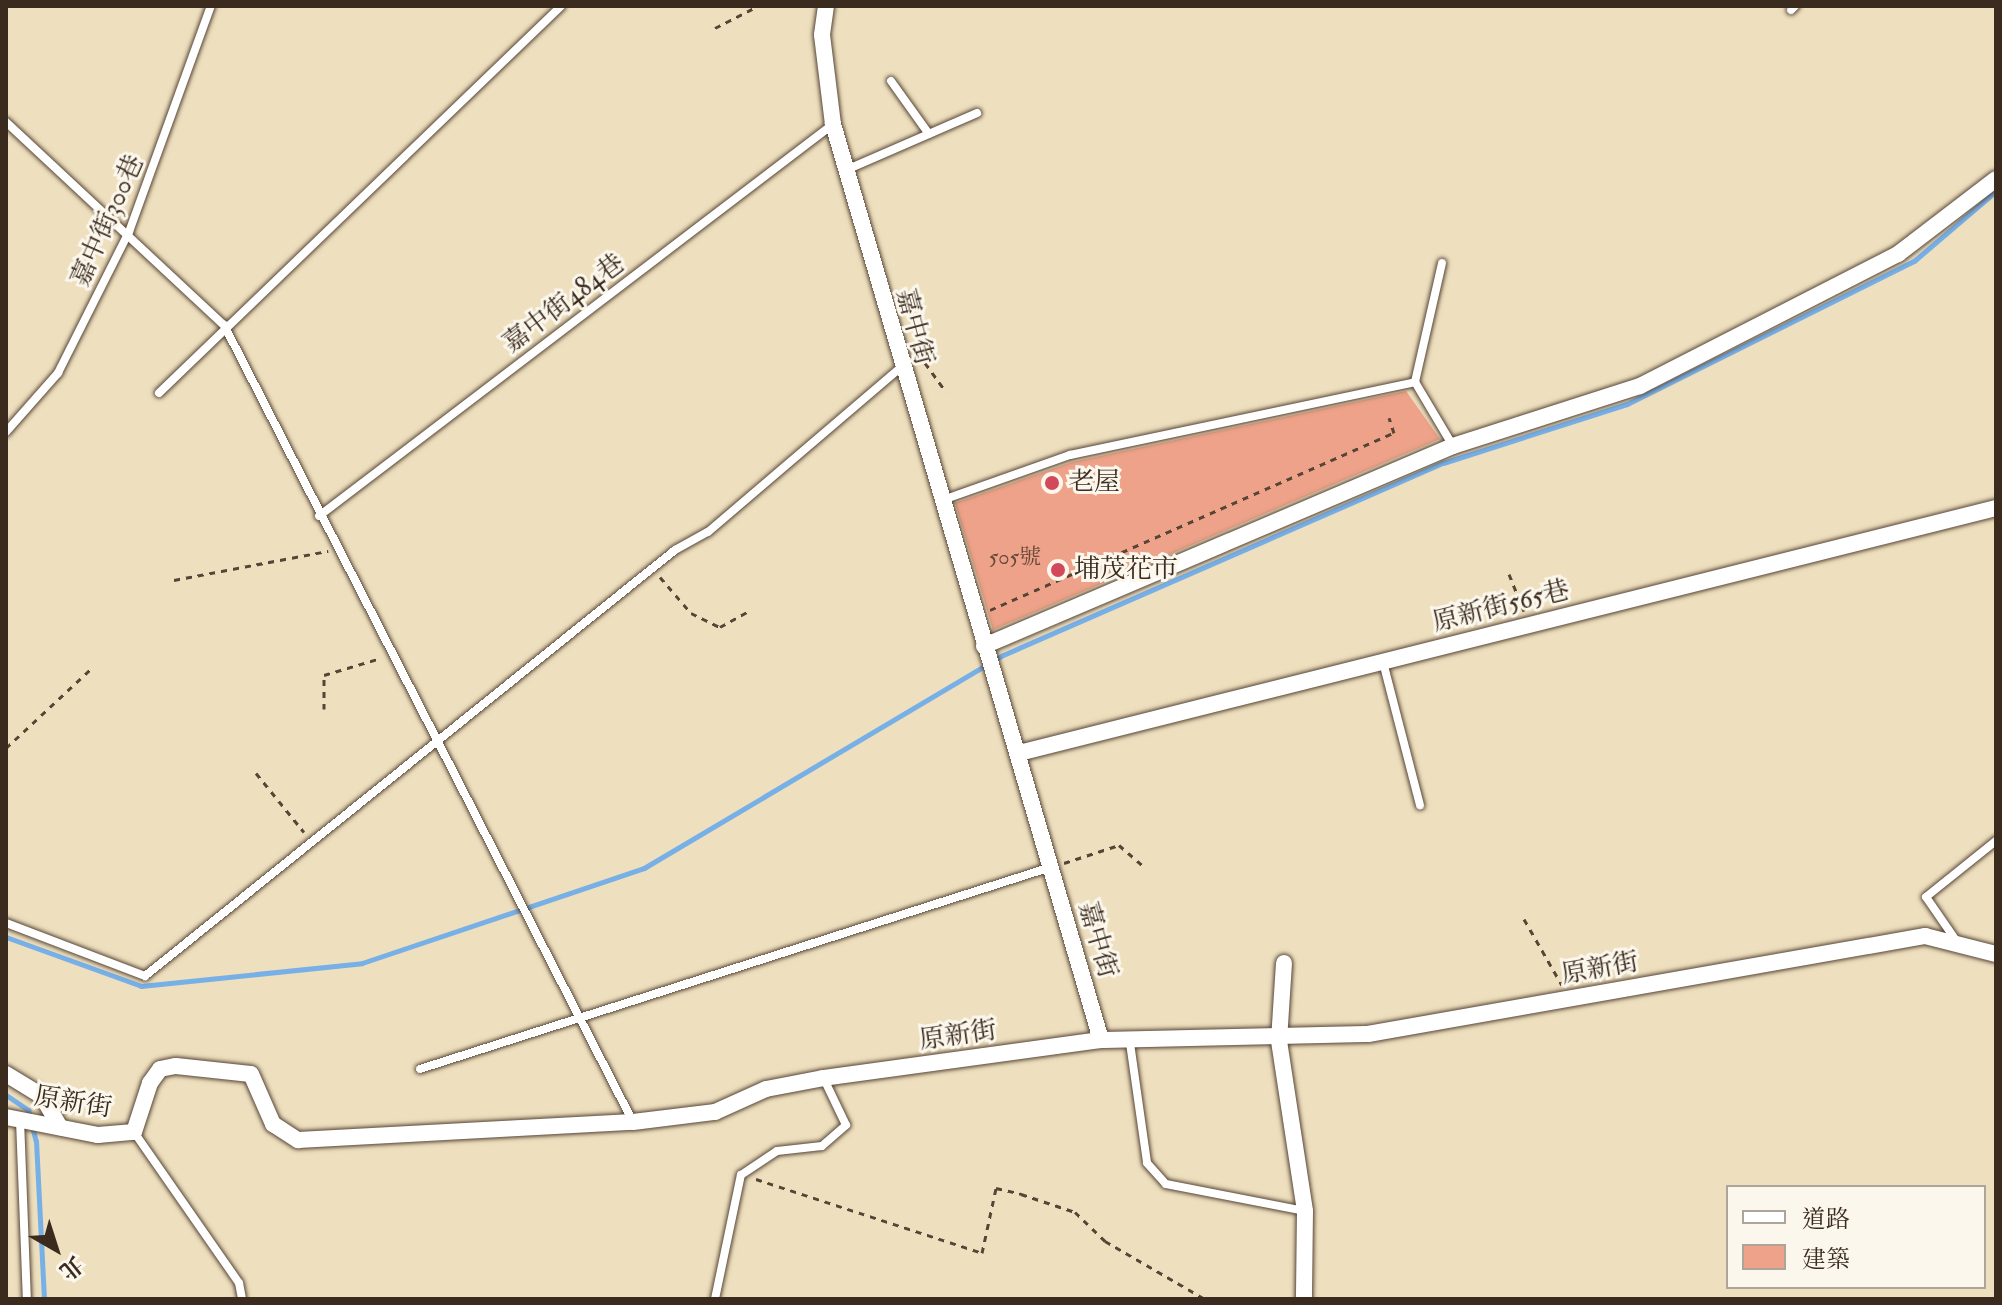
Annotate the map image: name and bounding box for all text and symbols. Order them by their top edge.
street label: 嘉中街300巷 [65,150,151,292]
street label: 嘉中街484巷 [497,248,631,360]
street label: 嘉中街 [889,285,939,369]
place label: 老屋 [1068,467,1120,499]
marker: 老屋 [1043,474,1061,492]
house number: 505號 [989,545,1041,571]
place label: 埔茂花市 [1074,554,1178,586]
marker: 埔茂花市 [1049,561,1067,579]
street label: 原新街565巷 [1429,575,1573,639]
street label: 嘉中街 [1071,898,1123,982]
street label: 原新街 [1559,947,1641,991]
street label: 原新街 [917,1015,999,1057]
street label: 原新街 [32,1081,114,1125]
legend [1726,1185,1986,1289]
text: 道路 [1802,1204,1850,1235]
north arrow [16,1209,96,1289]
text: 建築 [1802,1244,1850,1275]
text: 北 [54,1250,88,1285]

